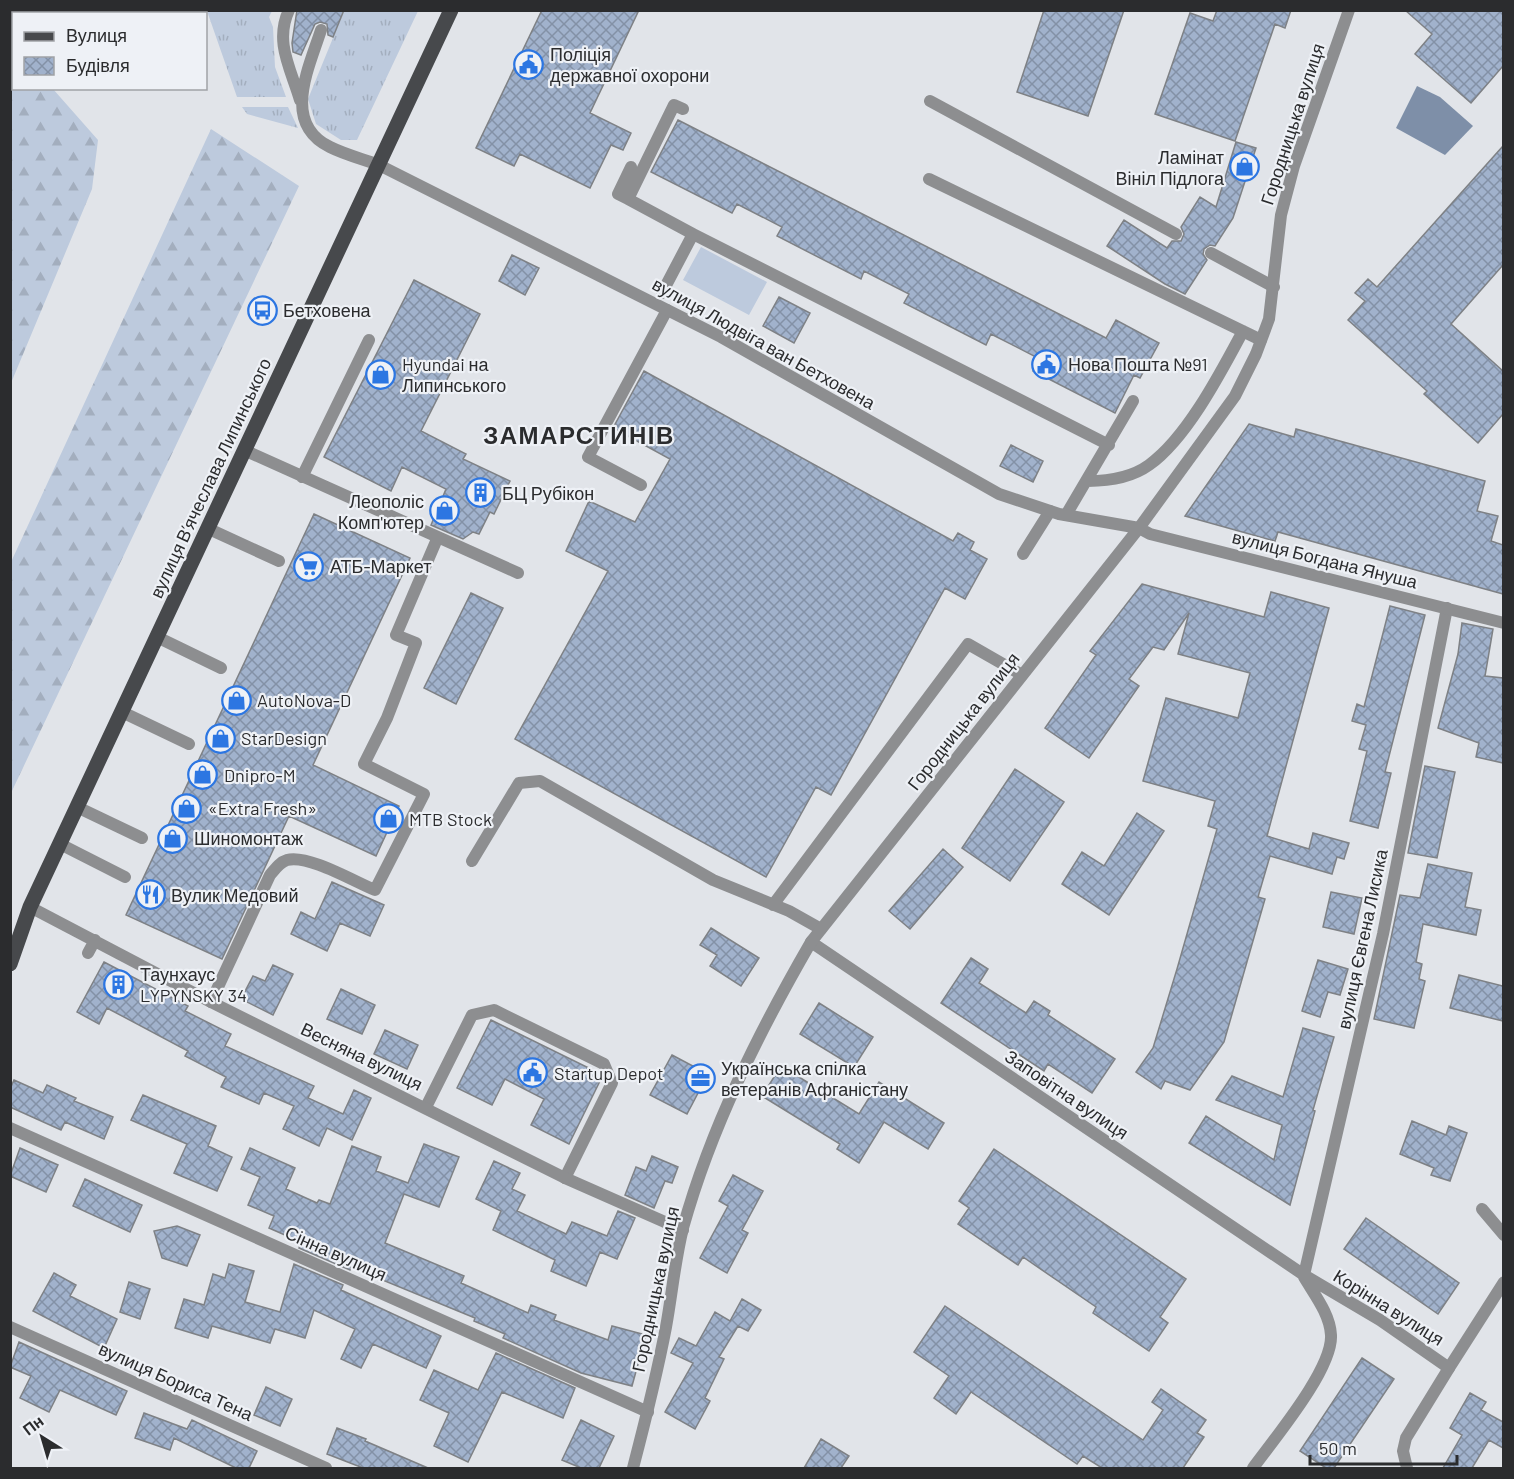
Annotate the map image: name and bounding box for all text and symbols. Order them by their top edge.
legend [12,12,207,90]
text: Вулиця [66,24,127,46]
street label: Городницька вулиця [1255,40,1329,208]
place label: Поліція державної охорони [550,43,709,86]
public building icon: Поліція державної охорони [513,48,545,80]
text: Будівля [66,54,130,76]
place label: Ламінат Вініл Підлога [1116,146,1225,189]
shop icon: Ламінат Вініл Підлога [1229,151,1261,183]
street label: вулиця Людвіга ван Бетховена [649,272,880,414]
bus stop icon: Бетховена [246,294,278,326]
place label: Бетховена [283,299,372,321]
public building icon: Нова Пошта №91 [1031,348,1063,380]
place label: Hyundai на Липинського [402,353,506,396]
place label: Нова Пошта №91 [1068,353,1208,375]
street label: вулиця Вʼячеслава Липинського [145,354,275,602]
shop icon: Hyundai на Липинського [365,358,397,390]
district label: ЗАМАРСТИНІВ [483,420,675,449]
building icon: БЦ Рубікон [465,477,497,509]
place label: БЦ Рубікон [502,482,594,504]
place label: Леополіс Комп'ютер [338,490,424,533]
shop icon: Леополіс Комп'ютер [429,495,461,527]
street label: вулиця Богдана Януша [1230,525,1421,593]
supermarket icon: АТБ-Маркет [293,550,325,582]
place label: АТБ-Маркет [330,555,431,577]
street label: Городницька вулиця [902,648,1024,794]
shop icon: AutoNova-D [220,684,252,716]
place label: AutoNova-D [257,689,351,711]
shop icon: StarDesign [204,722,236,754]
place label: StarDesign [241,727,327,749]
shop icon: Dnipro-M [187,759,219,791]
place label: Dnipro-M [224,764,296,786]
shop icon: «Extra Fresh» [171,792,203,824]
place label: «Extra Fresh» [208,797,317,819]
shop icon: MTB Stock [372,803,404,835]
place label: MTB Stock [409,808,492,830]
shop icon: Шиномонтаж [157,822,189,854]
place label: Шиномонтаж [194,827,303,849]
street label: вулиця Євгена Лисика [1332,846,1392,1031]
restaurant icon: Вулик Медовий [134,879,166,911]
place label: Вулик Медовий [171,884,298,906]
place label: Таунхаус LYPYNSKY 34 [140,963,247,1006]
building icon: Таунхаус LYPYNSKY 34 [103,968,135,1000]
street label: Весняна вулиця [298,1017,426,1095]
street label: Заповітна вулиця [1001,1045,1133,1143]
public building icon: Startup Depot [517,1057,549,1089]
place label: Українська спілка ветеранів Афганістану [721,1057,908,1100]
place label: Startup Depot [554,1062,664,1084]
office icon: Українська спілка ветеранів Афганістану [684,1062,716,1094]
street label: Городницька вулиця [627,1204,683,1374]
street label: Сінна вулиця [282,1221,390,1285]
street label: Корінна вулиця [1330,1264,1448,1350]
street label: вулиця Бориса Тена [96,1337,257,1425]
north arrow [12,1407,72,1467]
text: Пн [19,1411,47,1439]
scale bar [1310,1428,1457,1466]
text: 50 m [1319,1437,1357,1459]

